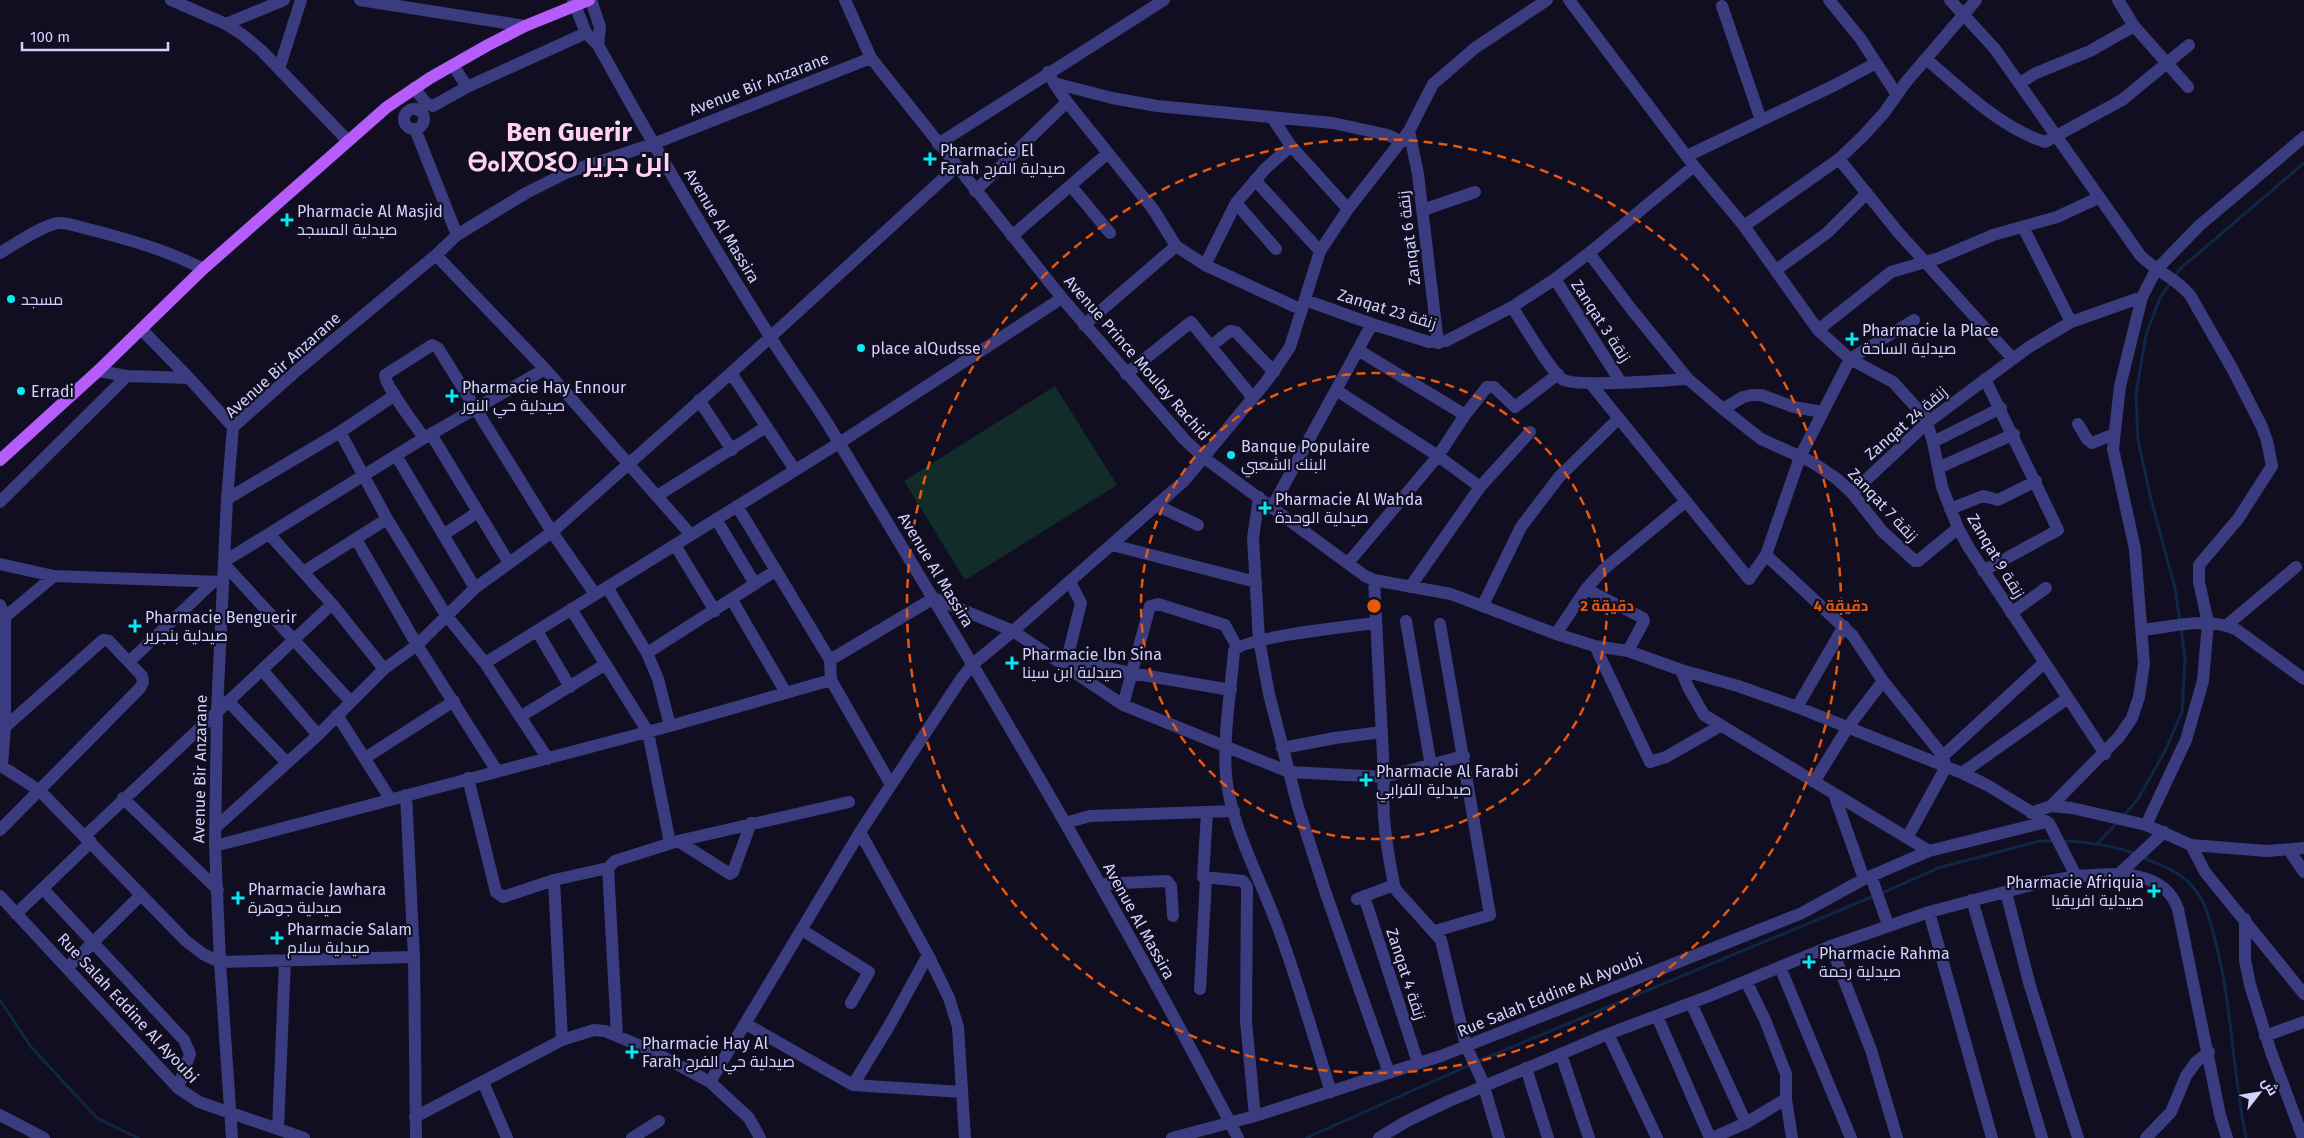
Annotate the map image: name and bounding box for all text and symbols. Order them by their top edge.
scale bar [22,20,169,52]
text: 100 m [30,28,70,46]
street label: Avenue Bir Anzarane [686,49,832,119]
district label: Ben Guerir ⴱⴰⵏⴳⵔⵉⵔ ابن جرير [467,117,671,178]
place label: Pharmacie El Farah صيدلية الفرح [940,141,1066,180]
marker: Pharmacie El Farah صيدلية الفرح [924,153,936,165]
street label: Avenue Al Massira [680,165,764,287]
street label: Zanqat 6 زنقة [1394,190,1424,286]
place label: Pharmacie Al Masjid صيدلية المسجد [297,202,443,239]
marker: Pharmacie Al Masjid صيدلية المسجد [281,214,293,226]
street label: Avenue Prince Moulay Rachid [1060,272,1214,444]
street label: Zanqat 3 زنقة [1567,276,1635,366]
street label: Zanqat 23 زنقة [1335,285,1439,333]
place label: مسجد [21,290,63,309]
marker: مسجد [5,293,17,305]
street label: Avenue Bir Anzarane [221,308,345,422]
place label: Pharmacie la Place صيدلية الساحة [1862,321,1999,358]
marker: Pharmacie la Place صيدلية الساحة [1846,333,1858,345]
place label: place alQudsse [871,339,981,358]
marker: place alQudsse [855,342,867,354]
place label: Pharmacie Hay Ennour صيدلية حي النور [461,378,627,419]
place label: Erradi [31,382,74,401]
street label: Zanqat 24 زنقة [1861,382,1951,464]
marker: Erradi [15,385,27,397]
marker: Pharmacie Hay Ennour صيدلية حي النور [446,390,458,402]
place label: Banque Populaire البنك الشعبي [1241,437,1370,478]
marker: Banque Populaire البنك الشعبي [1225,449,1237,461]
street label: Zanqat 7 زنقة [1844,464,1922,546]
place label: Pharmacie Al Wahda صيدلية الوحدة [1275,490,1423,527]
marker: Pharmacie Al Wahda صيدلية الوحدة [1259,502,1271,514]
street label: Avenue Al Massira [894,509,978,631]
street label: Zanqat 9 زنقة [1963,510,2029,602]
centre of rings [1365,597,1383,615]
text: 2 دقيقة [1580,597,1634,615]
text: 4 دقيقة [1814,597,1868,615]
place label: Pharmacie Benguerir صيدلية بنجرير [144,608,297,645]
marker: Pharmacie Benguerir صيدلية بنجرير [129,620,141,632]
place label: Pharmacie Ibn Sina صيدلية ابن سينا [1022,645,1162,683]
marker: Pharmacie Ibn Sina صيدلية ابن سينا [1006,657,1018,669]
street label: Avenue Bir Anzarane [189,695,211,843]
place label: Pharmacie Al Farabi صيدلية الفرابي [1376,762,1519,803]
marker: Pharmacie Al Farabi صيدلية الفرابي [1360,774,1372,786]
street label: Avenue Al Massira [1099,860,1179,982]
place label: Pharmacie Afriquia صيدلية افريقيا [2006,873,2144,910]
place label: Pharmacie Jawhara صيدلية جوهرة [248,880,386,917]
marker: Pharmacie Afriquia صيدلية افريقيا [2148,885,2160,897]
marker: Pharmacie Jawhara صيدلية جوهرة [232,892,244,904]
place label: Pharmacie Salam صيدلية سلام [287,920,412,959]
street label: Zanqat 4 زنقة [1382,926,1430,1022]
street label: Rue Salah Eddine Al Ayoubi [53,929,203,1087]
marker: Pharmacie Salam صيدلية سلام [271,932,283,944]
place label: Pharmacie Rahma صيدلية رحمة [1819,944,1950,981]
street label: Rue Salah Eddine Al Ayoubi [1455,949,1645,1041]
marker: Pharmacie Rahma صيدلية رحمة [1803,956,1815,968]
place label: Pharmacie Hay Al Farah صيدلية حي الفرح [642,1034,795,1075]
marker: Pharmacie Hay Al Farah صيدلية حي الفرح [626,1046,638,1058]
north arrow [2234,1068,2284,1118]
text: ش [2258,1074,2282,1099]

